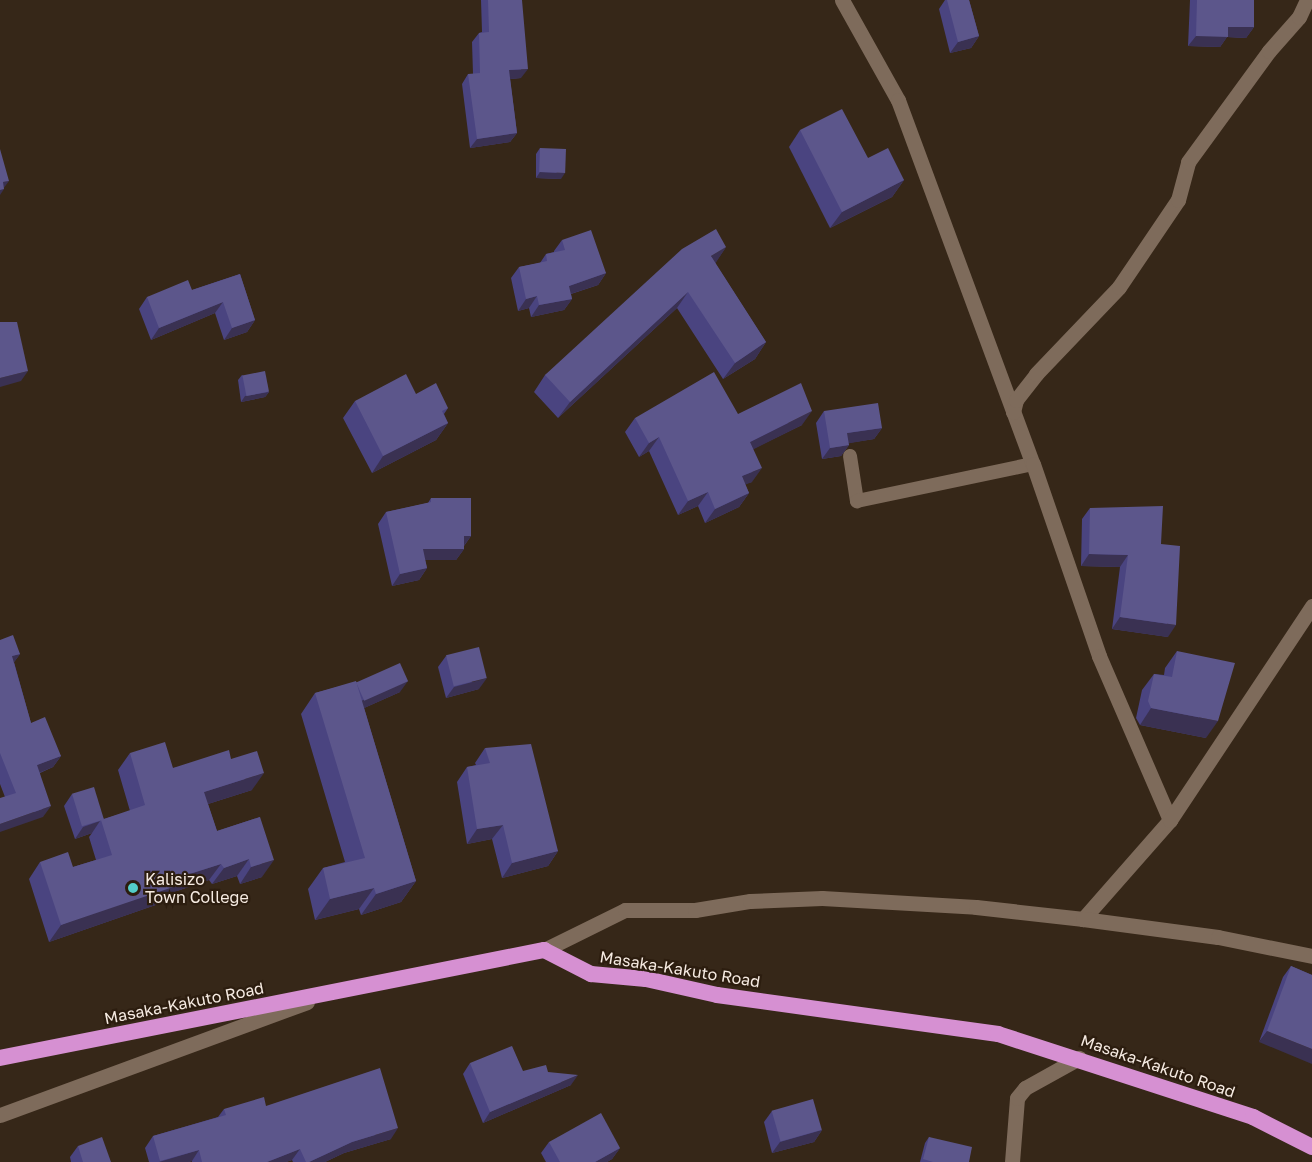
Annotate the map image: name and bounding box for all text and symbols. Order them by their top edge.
place label: Kalisizo Town College [145,869,249,907]
marker: Kalisizo Town College [126,881,140,895]
street label: Masaka-Kakuto Road [598,947,762,991]
street label: Masaka-Kakuto Road [103,978,265,1028]
street label: Masaka-Kakuto Road [1078,1031,1238,1101]

